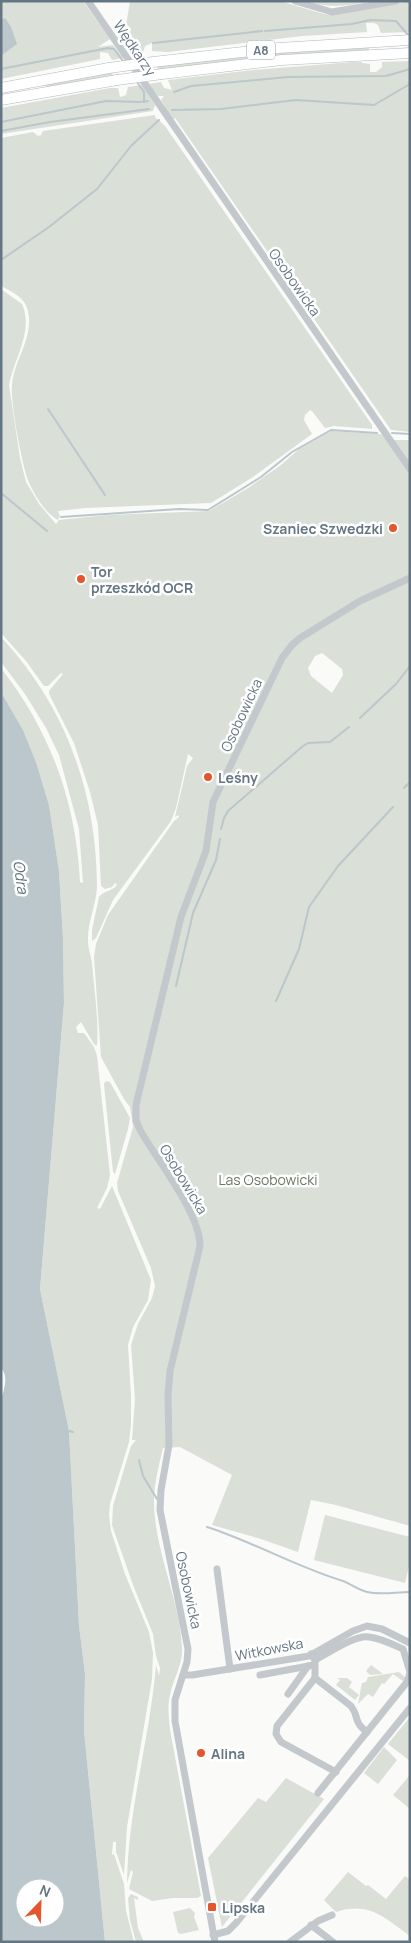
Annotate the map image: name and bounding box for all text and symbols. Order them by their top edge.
street label: Wędkarzy [109,16,161,80]
road number: A8 [247,40,275,60]
street label: Osobowicka [265,244,325,320]
place label: Szaniec Szwedzki [263,519,383,538]
marker: Szaniec Szwedzki [387,522,399,534]
place label: Tor przeszkód OCR [91,562,193,597]
marker: Tor przeszkód OCR [75,573,87,585]
street label: Osobowicka [216,675,266,755]
place label: Leśny [218,768,258,787]
marker: Leśny [202,771,214,783]
water label: Odra [8,859,34,896]
street label: Osobowicka [156,1140,212,1218]
park label: Las Osobowicki [218,1170,318,1189]
street label: Osobowicka [172,1550,206,1630]
street label: Witkowska [233,1633,305,1665]
place label: Alina [211,1744,245,1763]
marker: Alina [195,1747,207,1759]
north arrow [15,1878,65,1928]
text: N [37,1880,54,1901]
place label: Lipska [222,1898,265,1917]
marker: Lipska [206,1901,218,1913]

